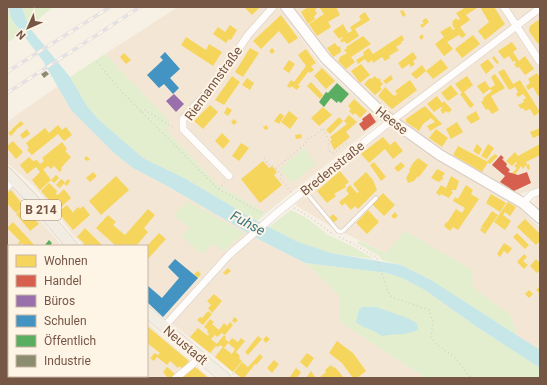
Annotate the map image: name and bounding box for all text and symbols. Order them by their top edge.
north arrow [8,8,48,48]
text: N [14,27,29,42]
street label: Riemannstraße [182,43,245,123]
street label: Heese [373,103,411,138]
street label: Bredenstraße [297,138,367,199]
road number: B 214 [21,200,61,220]
water label: Fuhse [228,207,268,239]
legend [8,245,148,377]
text: Wohnen [44,254,88,268]
text: Handel [44,274,82,288]
text: Büros [44,294,75,308]
text: Schulen [44,314,87,328]
street label: Neustadt [161,323,211,368]
text: Öffentlich [44,333,96,348]
text: Industrie [44,354,91,368]

